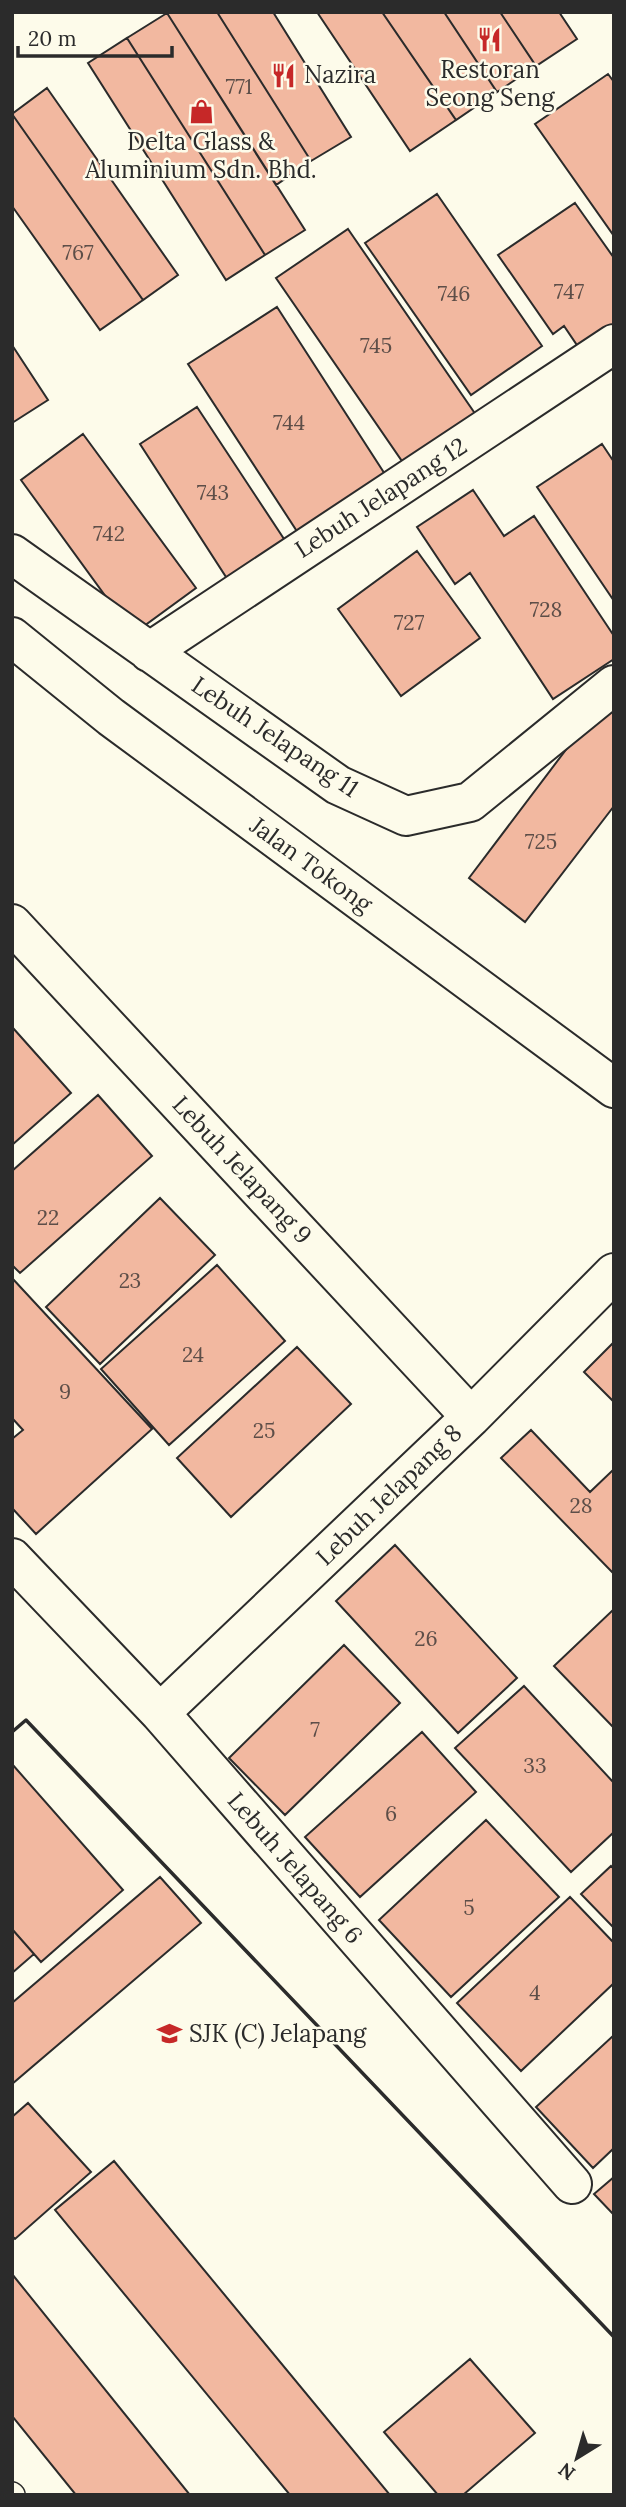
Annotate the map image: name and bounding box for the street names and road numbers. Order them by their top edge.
street label: Lebuh Jelapang 12 [289,430,473,565]
street label: Lebuh Jelapang 11 [186,669,365,804]
street label: Jalan Tokong [243,809,379,920]
street label: Lebuh Jelapang 9 [166,1089,319,1250]
street label: Lebuh Jelapang 8 [309,1417,468,1572]
street label: Lebuh Jelapang 6 [221,1785,370,1950]

